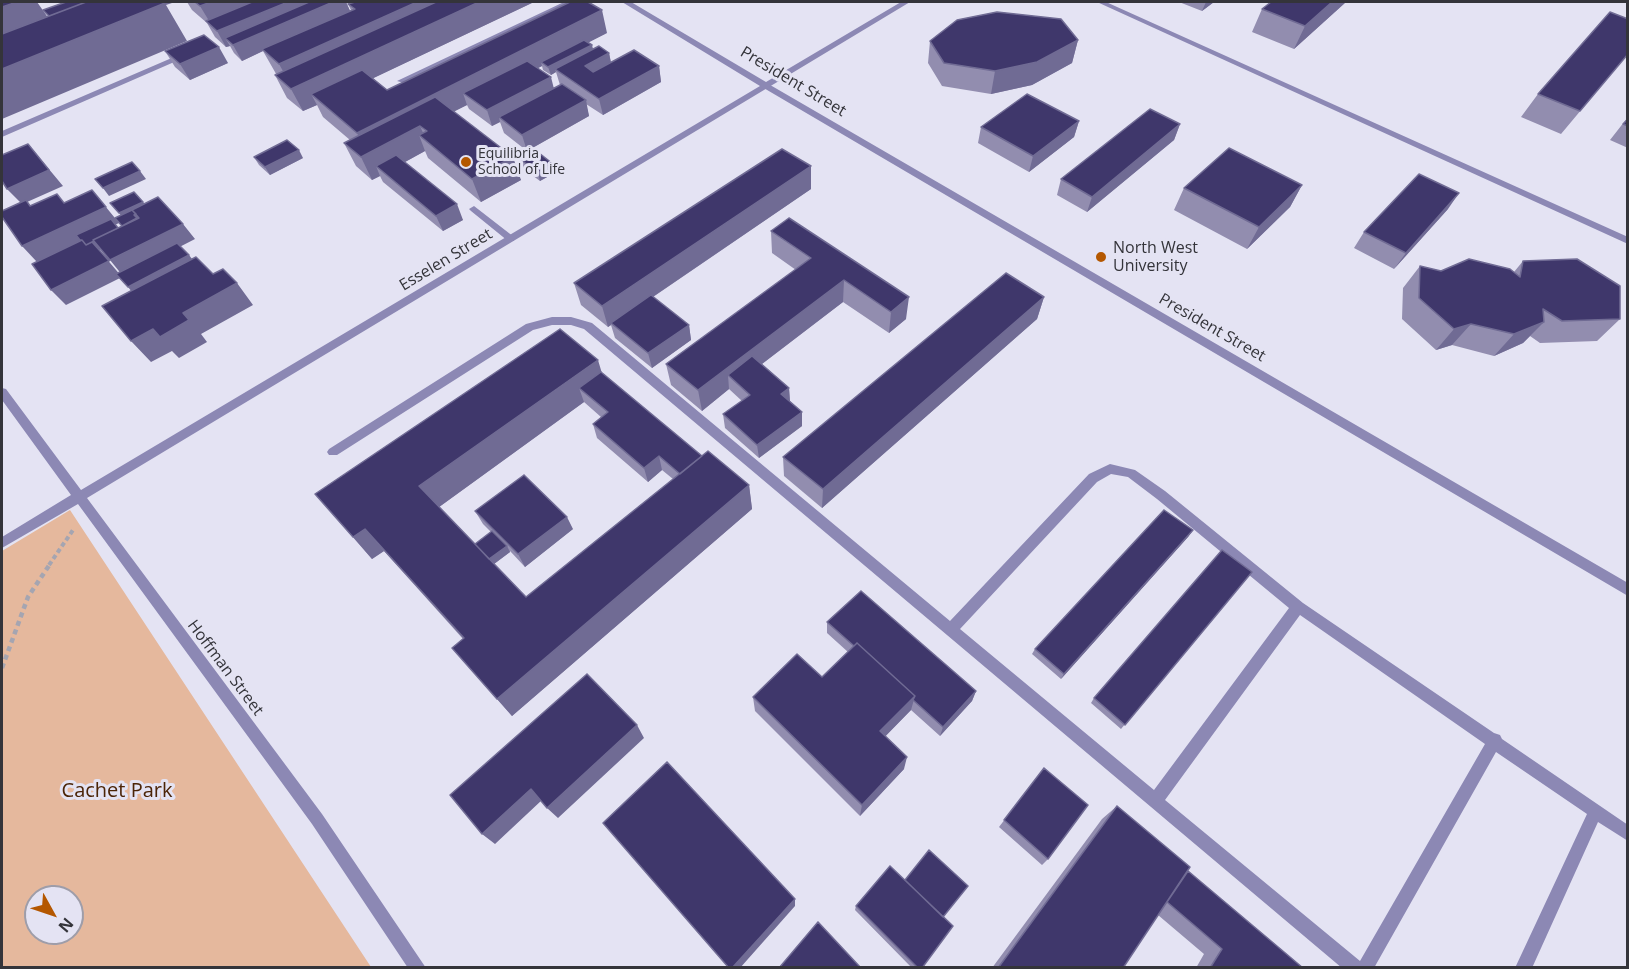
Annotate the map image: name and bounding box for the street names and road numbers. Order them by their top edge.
street label: President Street [737,43,849,121]
street label: Esselen Street [396,225,496,295]
street label: President Street [1155,290,1269,366]
street label: Hoffman Street [183,616,267,720]

